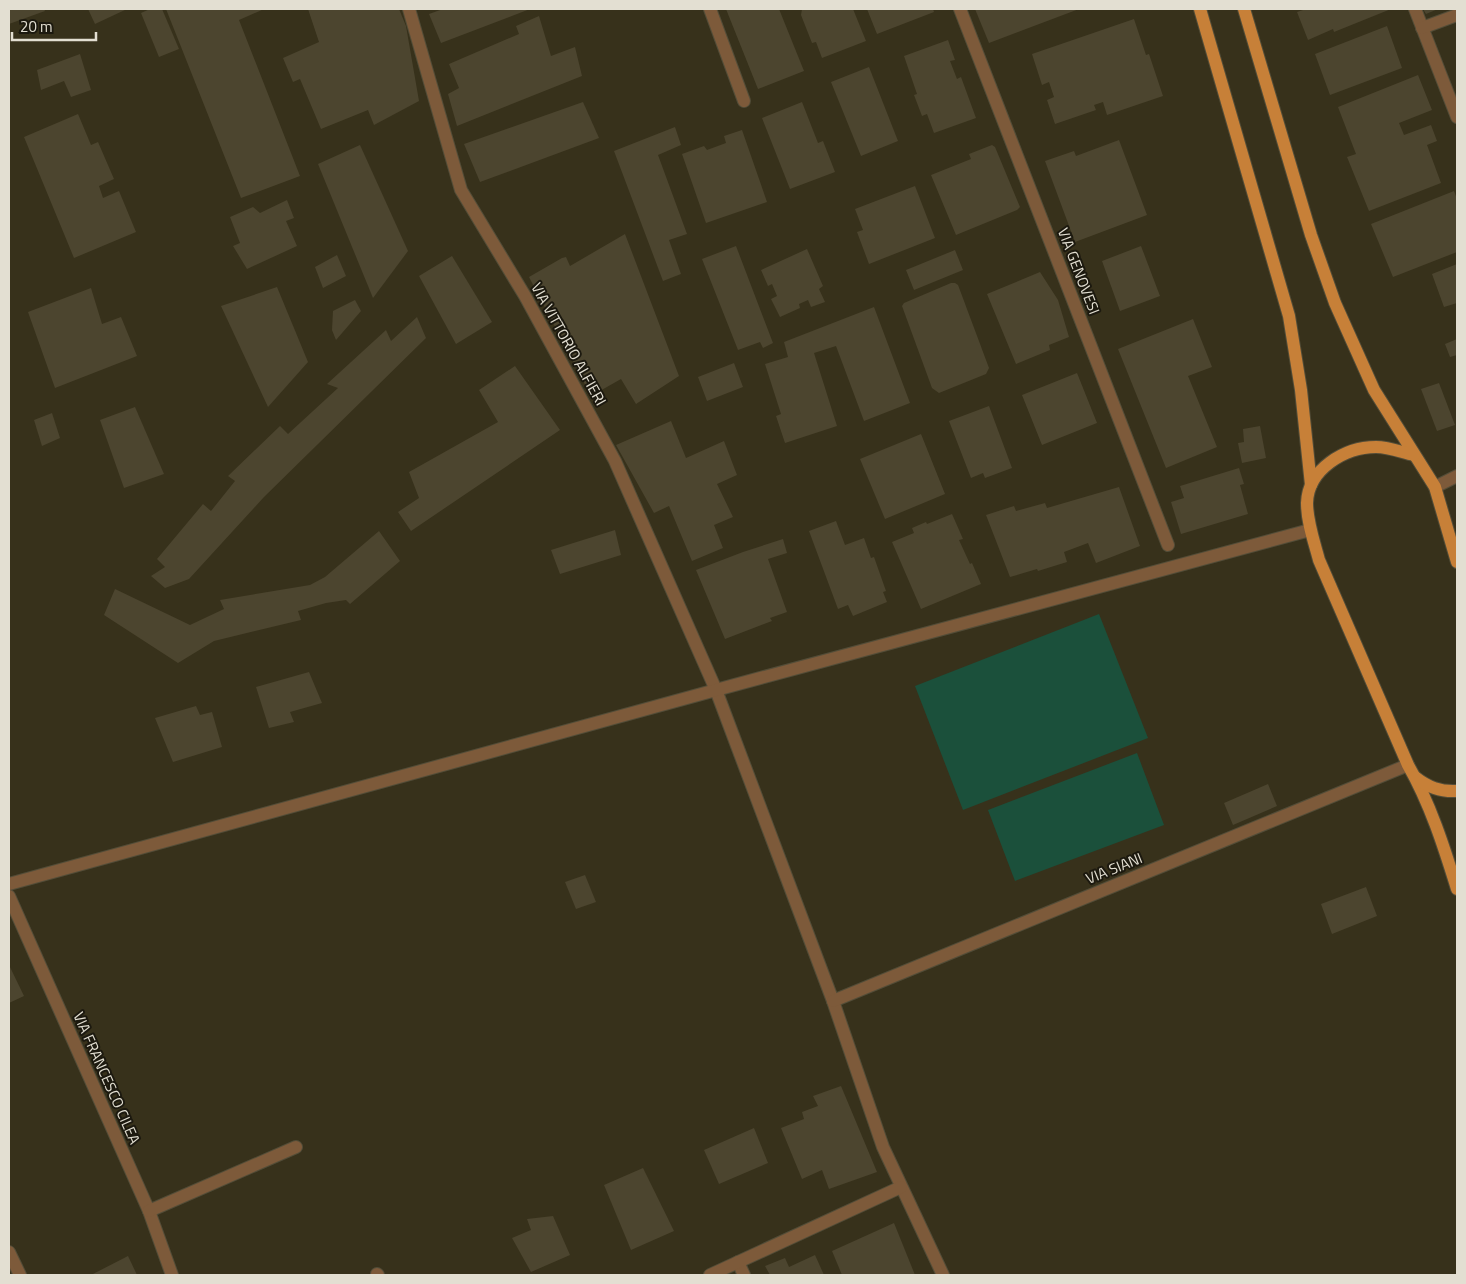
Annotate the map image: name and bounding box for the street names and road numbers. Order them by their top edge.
street label: VIA GENOVESI [1052,224,1106,318]
street label: VIA VITTORIO ALFIERI [526,278,612,410]
street label: VIA SIANI [1082,846,1146,890]
street label: VIA FRANCESCO CILEA [67,1008,147,1148]

